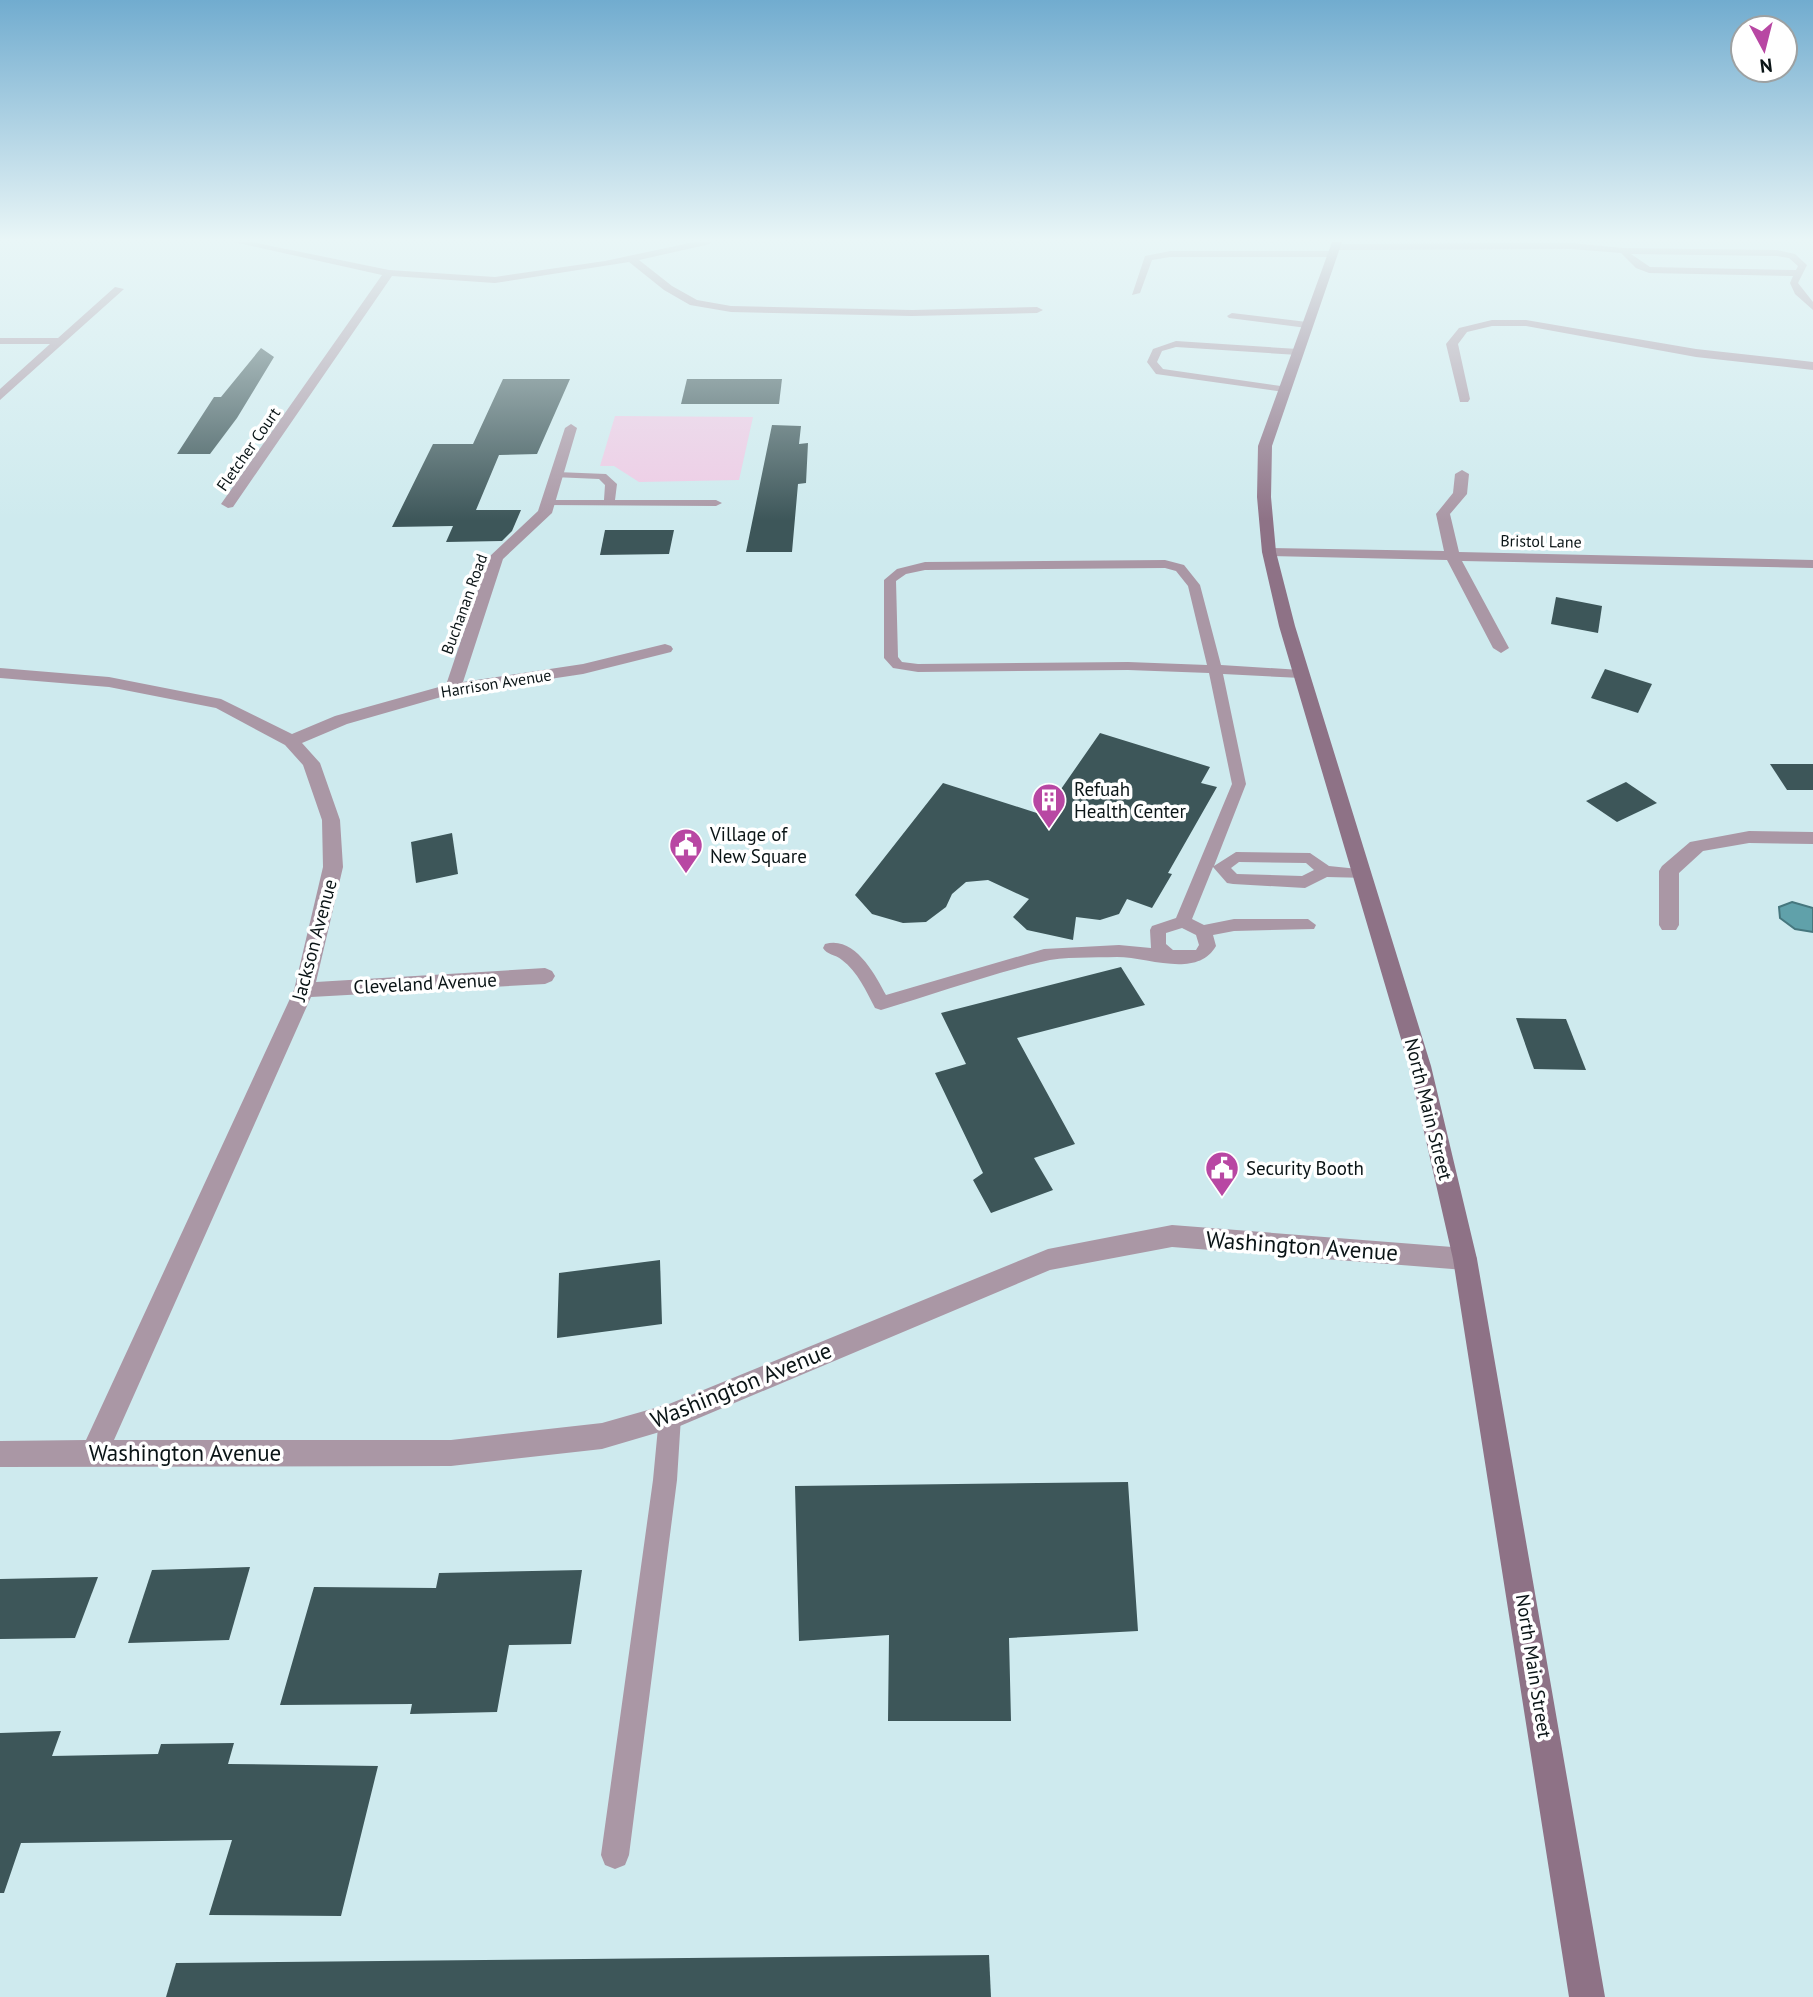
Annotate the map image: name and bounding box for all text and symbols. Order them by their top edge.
north arrow [1729,14,1799,84]
text: N [1758,53,1774,79]
street label: Fletcher Court [212,403,284,495]
street label: Bristol Lane [1500,530,1582,552]
street label: Buchanan Road [437,551,491,657]
street label: Harrison Avenue [439,664,553,702]
place label: Refuah Health Center [1074,777,1186,823]
building icon: Refuah Health Center [1030,781,1068,830]
place label: Village of New Square [709,822,807,868]
public building icon: Village of New Square [667,826,705,875]
street label: Jackson Avenue [286,877,342,1004]
street label: Cleveland Avenue [353,967,497,999]
street label: North Main Street [1400,1036,1458,1183]
public building icon: Security Booth [1203,1149,1241,1198]
place label: Security Booth [1246,1156,1364,1180]
street label: Washington Avenue [1205,1224,1399,1267]
street label: Washington Avenue [646,1335,836,1434]
street label: Washington Avenue [89,1438,281,1467]
street label: North Main Street [1511,1592,1557,1740]

